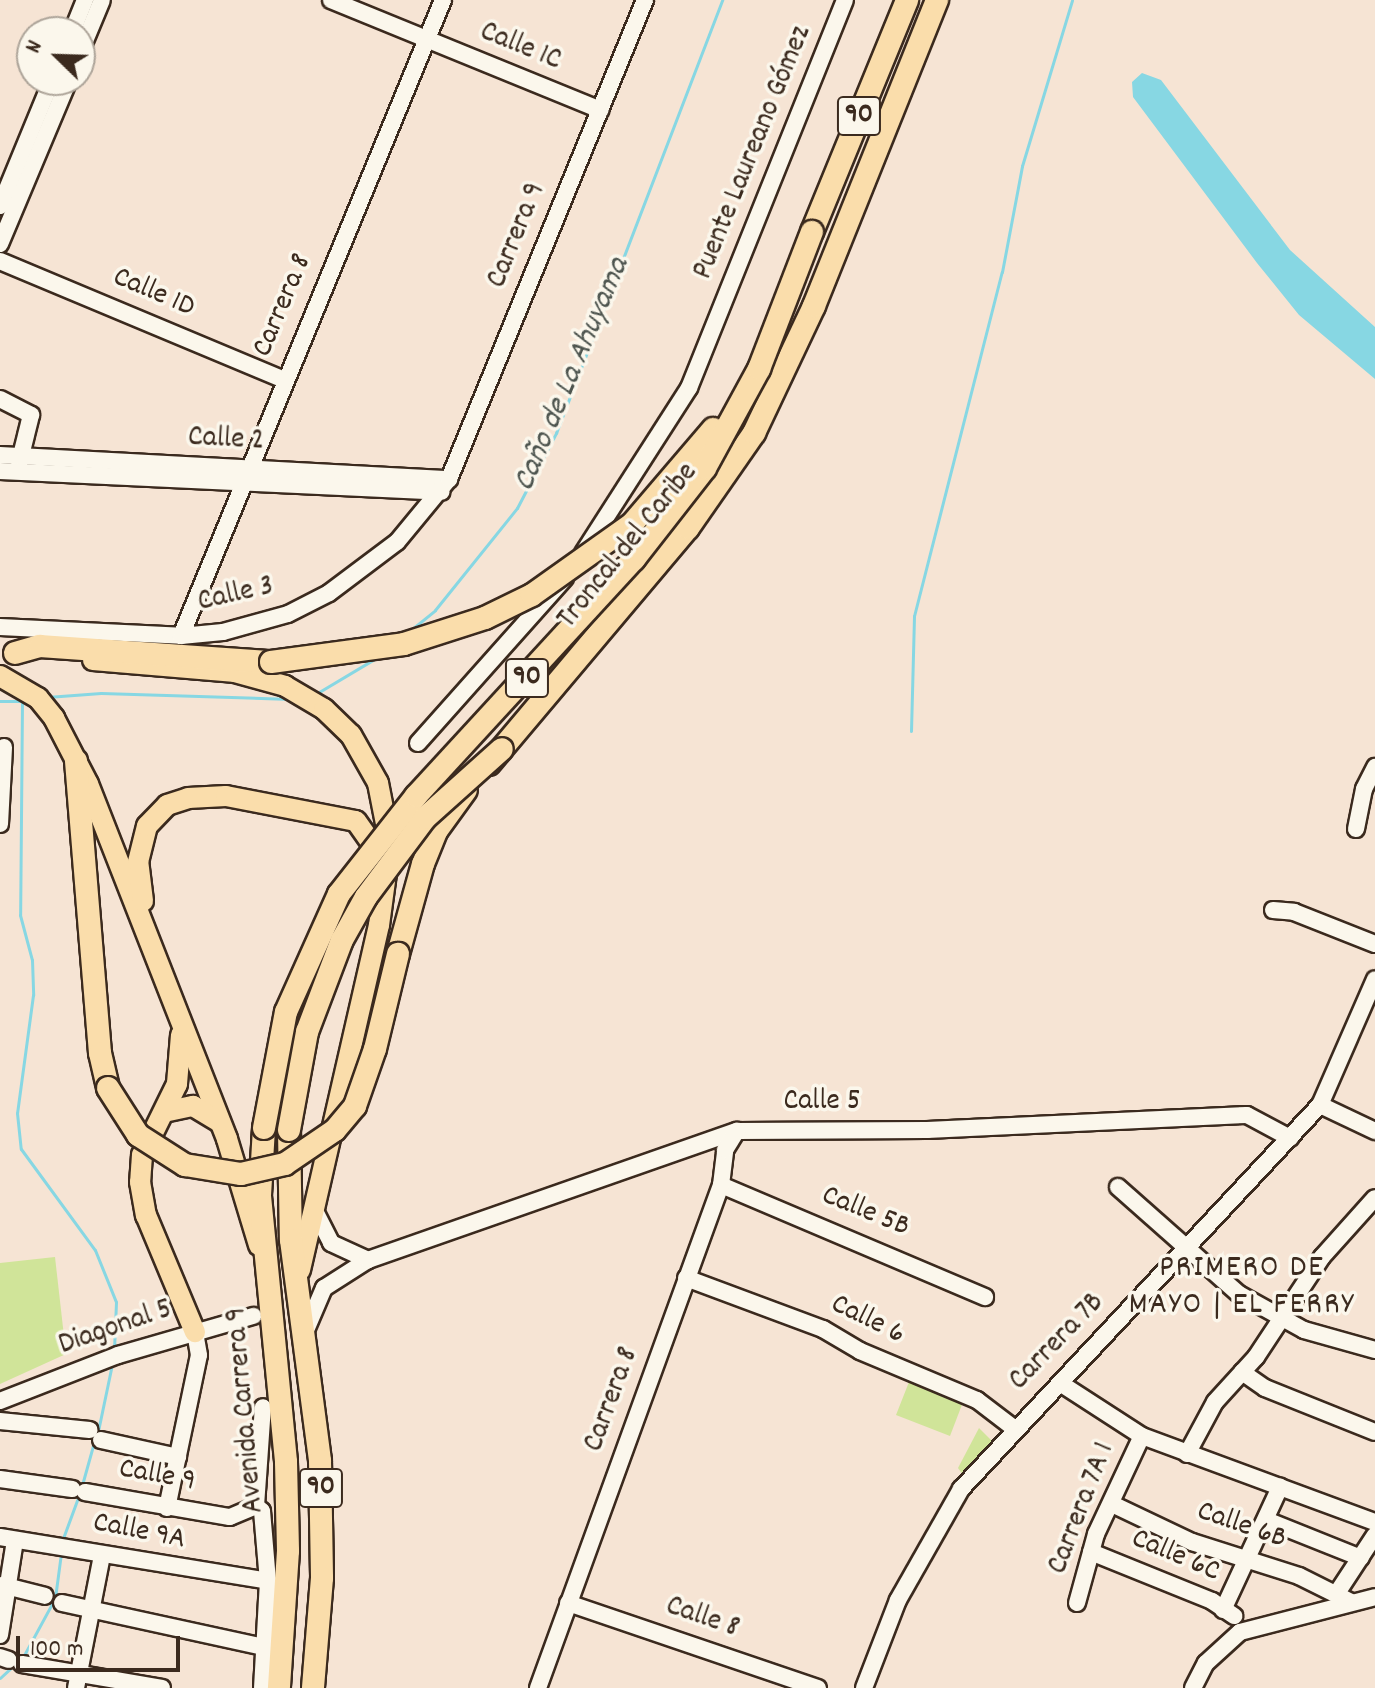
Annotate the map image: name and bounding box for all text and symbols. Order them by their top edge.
street label: Calle 1C [474,15,566,81]
north arrow [16,16,96,96]
street label: Puente Laureano Gómez [687,21,821,285]
text: N [19,36,52,58]
road number: 90 [835,92,883,140]
street label: Carrera 9 [481,178,555,294]
street label: Carrera 8 [246,249,322,363]
water label: Caño de La Ahuyama [507,252,639,498]
street label: Calle 1D [107,261,199,327]
street label: Calle 2 [187,421,265,461]
street label: Troncal del Caribe [551,457,707,637]
street label: Calle 3 [195,570,277,622]
road number: 90 [503,654,551,702]
street label: Calle 5 [783,1085,861,1121]
street label: Calle 5B [816,1179,914,1247]
district label: PRIMERO DE MAYO | EL FERRY [1129,1251,1355,1326]
street label: Carrera 7B [1003,1287,1113,1399]
street label: Calle 6 [824,1288,910,1354]
street label: Diagonal 5 [55,1293,177,1365]
street label: Avenida Carrera 9 [220,1306,274,1514]
street label: Carrera 8 [578,1343,648,1457]
street label: Carrera 7A 1 [1042,1438,1124,1580]
street label: Calle 9 [116,1453,198,1501]
road number: 90 [297,1464,345,1512]
street label: Calle 6B [1192,1495,1290,1559]
street label: Calle 9A [90,1506,188,1560]
street label: Calle 6C [1125,1522,1225,1592]
street label: Calle 8 [661,1590,743,1648]
scale bar [20,1620,184,1670]
text: 100 m [30,1633,83,1667]

